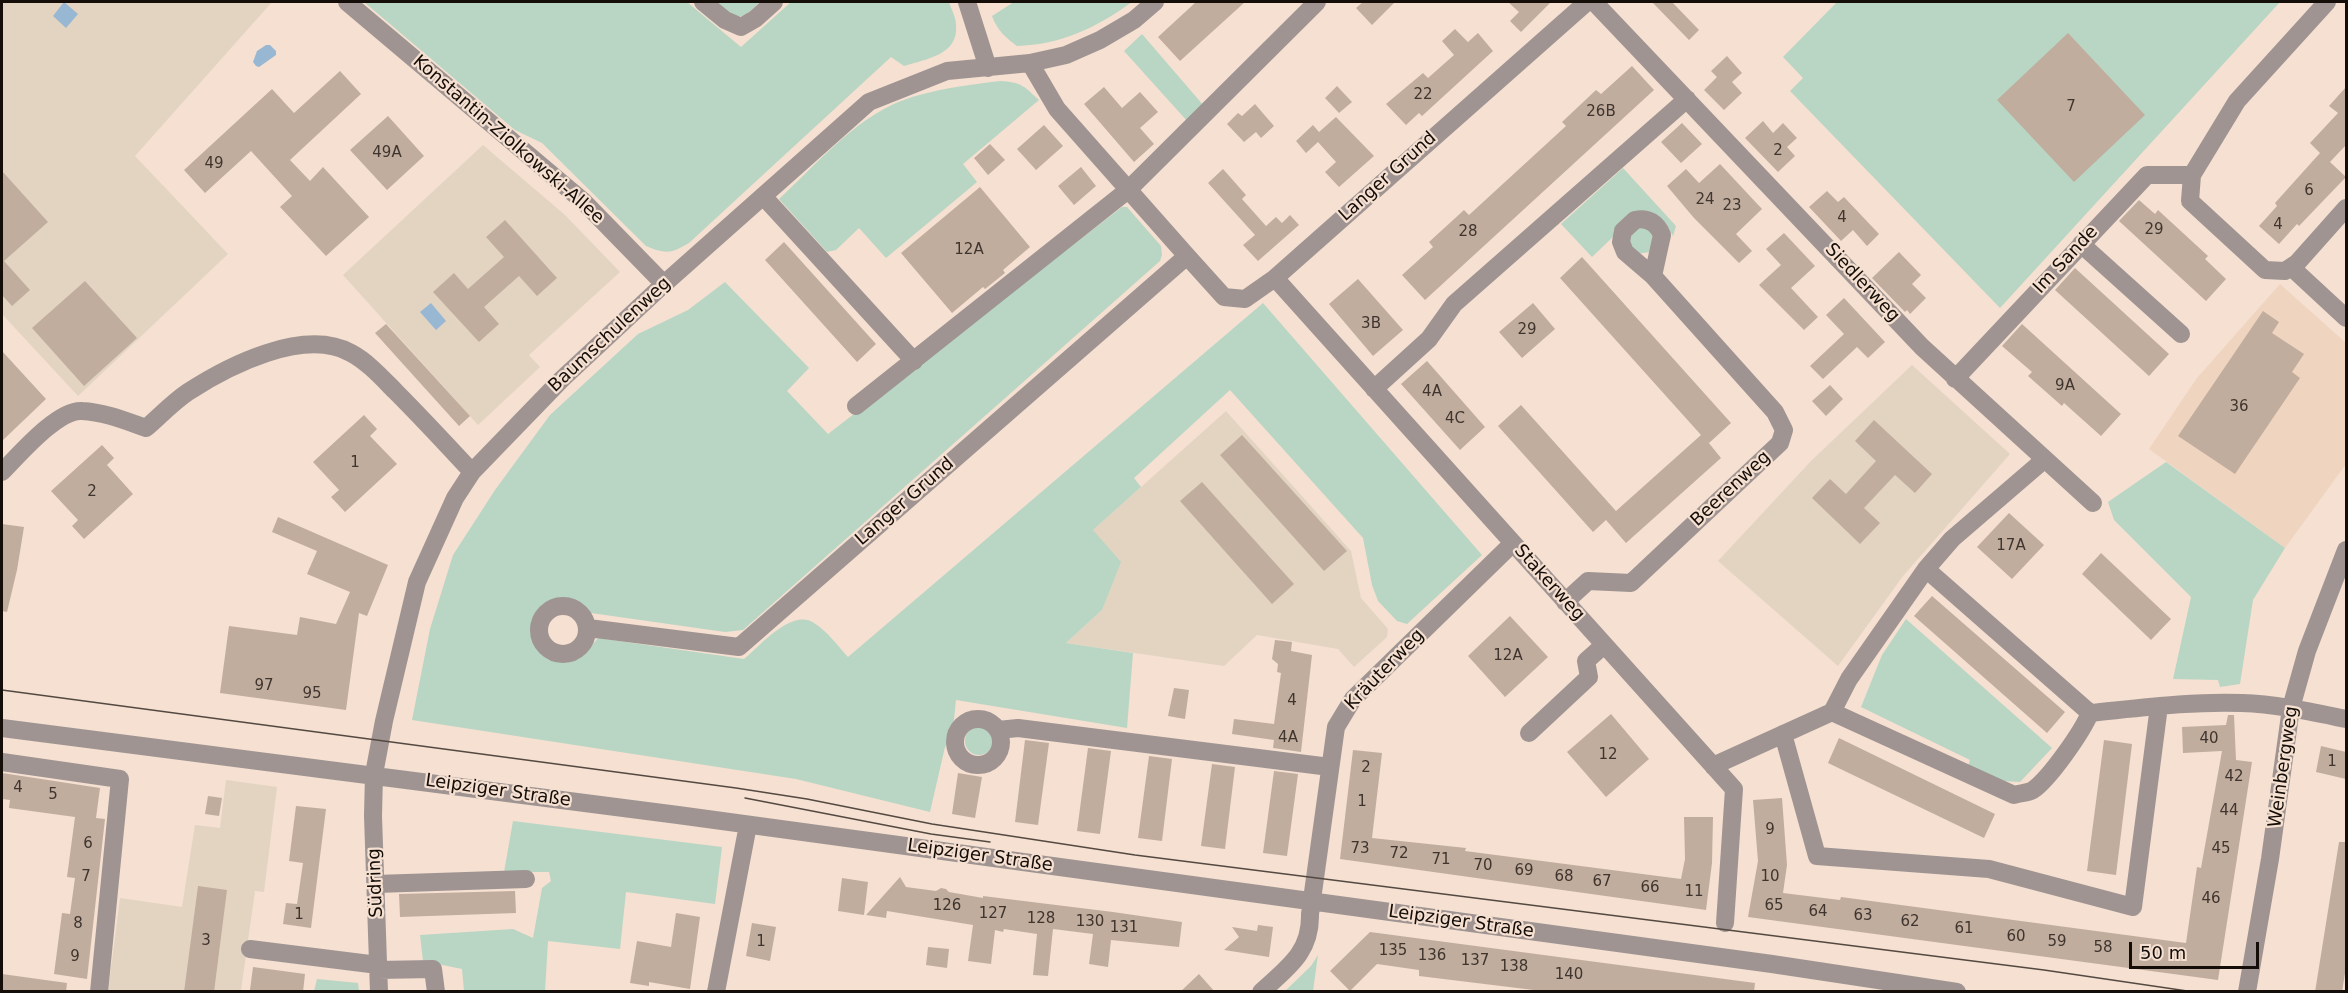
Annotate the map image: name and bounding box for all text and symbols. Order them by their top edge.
street label: Konstantin-Ziolkowski-Allee [408,51,608,229]
house number: 22 [1413,86,1433,104]
house number: 7 [2066,98,2076,116]
house number: 26B [1586,103,1616,121]
street label: Langer Grund [1335,128,1441,226]
house number: 2 [1773,142,1783,160]
house number: 49A [372,144,402,162]
house number: 49 [204,155,224,173]
house number: 6 [2304,182,2314,200]
house number: 24 [1695,191,1715,209]
house number: 23 [1722,197,1742,215]
house number: 4 [1837,209,1847,227]
house number: 4 [2273,216,2283,234]
house number: 29 [2144,221,2164,239]
street label: Im Sande [2029,222,2103,298]
house number: 28 [1458,223,1478,241]
street label: Siedlerweg [1820,239,1904,327]
house number: 12A [954,241,984,259]
street label: Baumschulenweg [544,273,676,397]
house number: 3B [1361,315,1381,333]
house number: 29 [1517,321,1537,339]
house number: 9A [2055,377,2075,395]
house number: 4A [1422,383,1442,401]
house number: 36 [2229,398,2249,416]
house number: 4C [1445,410,1465,428]
street label: Beerenweg [1687,447,1775,531]
street label: Langer Grund [851,453,959,551]
house number: 1 [350,454,360,472]
house number: 2 [87,483,97,501]
house number: 17A [1996,537,2026,555]
street label: Stakerweg [1509,540,1589,626]
street label: Kräuterweg [1341,625,1429,715]
house number: 12A [1493,647,1523,665]
house number: 97 [254,677,274,695]
house number: 95 [302,685,322,703]
house number: 4 [1287,692,1297,710]
street label: Weinbergweg [2265,705,2303,829]
house number: 4A [1278,729,1298,747]
house number: 40 [2199,730,2219,748]
house number: 12 [1598,746,1618,764]
house number: 1 [2327,753,2337,771]
house number: 2 [1361,759,1371,777]
house number: 42 [2224,768,2244,786]
street label: Leipziger Straße [424,770,572,812]
house number: 4 [13,779,23,797]
house number: 5 [48,786,58,804]
house number: 1 [1357,793,1367,811]
house number: 44 [2219,802,2239,820]
house number: 9 [1765,821,1775,839]
house number: 6 [83,835,93,853]
street label: Leipziger Straße [906,835,1054,877]
house number: 73 [1350,840,1370,858]
house number: 45 [2211,840,2231,858]
house number: 72 [1389,845,1409,863]
street label: Südring [364,848,388,918]
house number: 71 [1431,851,1451,869]
house number: 70 [1473,857,1493,875]
house number: 69 [1514,862,1534,880]
house number: 7 [81,868,91,886]
house number: 68 [1554,868,1574,886]
house number: 10 [1760,868,1780,886]
house number: 67 [1592,873,1612,891]
house number: 66 [1640,879,1660,897]
house number: 11 [1684,883,1704,901]
house number: 46 [2201,890,2221,908]
house number: 126 [933,897,961,915]
house number: 65 [1764,897,1784,915]
street label: Leipziger Straße [1387,901,1535,943]
house number: 64 [1808,903,1828,921]
house number: 127 [979,905,1007,923]
house number: 1 [294,906,304,924]
house number: 63 [1853,907,1873,925]
house number: 128 [1027,910,1055,928]
house number: 130 [1076,913,1104,931]
house number: 62 [1900,913,1920,931]
house number: 8 [73,915,83,933]
house number: 131 [1110,919,1138,937]
house number: 61 [1954,920,1974,938]
house number: 60 [2006,928,2026,946]
scale bar [2132,930,2262,968]
house number: 3 [201,932,211,950]
house number: 1 [756,933,766,951]
house number: 59 [2047,933,2067,951]
house number: 58 [2093,939,2113,957]
house number: 135 [1379,942,1407,960]
text: 50 m [2140,942,2186,963]
house number: 136 [1418,947,1446,965]
house number: 9 [70,948,80,966]
house number: 137 [1461,952,1489,970]
house number: 138 [1500,958,1528,976]
house number: 140 [1555,966,1583,984]

